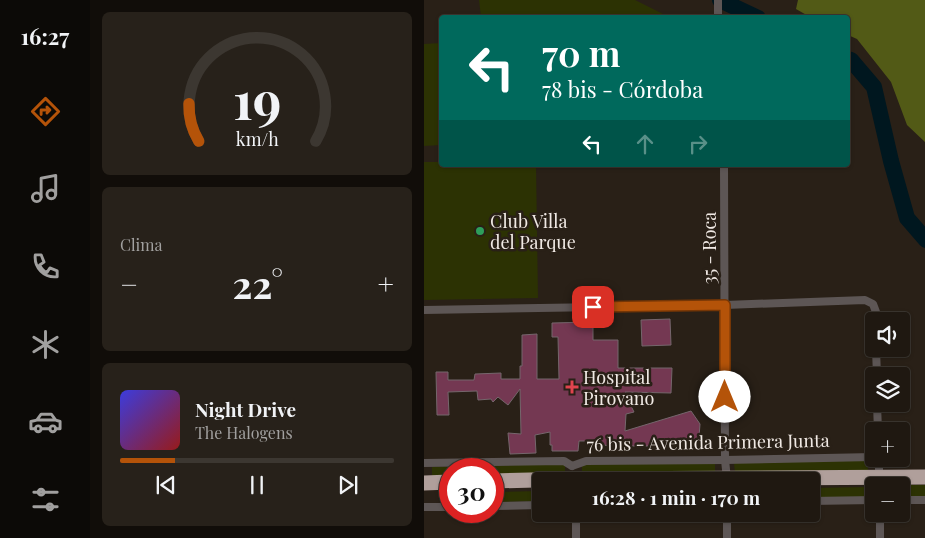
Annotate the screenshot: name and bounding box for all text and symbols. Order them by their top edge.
text: 16:27 [21,21,69,51]
text: 70 m [542,29,620,76]
icon: left [459,35,524,100]
text: 19 [233,64,281,133]
text: 78 bis - Córdoba [542,74,703,104]
icon: directions [28,94,63,129]
text: km/h [236,127,279,150]
icon: left [578,130,606,158]
icon: ahead [631,130,659,158]
icon: right [684,130,712,158]
icon: music [28,171,63,206]
place label: Club Villa del Parque [490,209,576,254]
street label: 35 - Roca [697,212,721,284]
marker: Club Villa del Parque [474,225,486,237]
text: Clima [120,234,162,255]
icon: phone [28,249,63,284]
text: 22° [233,258,283,309]
text: − [120,265,138,302]
text: + [378,265,394,302]
pin [572,286,614,328]
icon: arrive [579,293,607,321]
map controls [865,312,910,522]
button: sound [865,312,910,357]
icon: climate [28,327,63,362]
place label: Hospital Pirovano [583,365,655,410]
button: layers [865,367,910,412]
position arrow [698,370,750,422]
marker: Hospital Pirovano [565,380,579,394]
text: Night Drive [195,396,296,422]
icon: car [28,404,63,439]
text: The Halogens [195,422,293,443]
button: + [865,422,910,467]
street label: 76 bis - Avenida Primera Junta [586,428,830,456]
speed limit sign: 30 [439,458,504,523]
icon: previous [152,471,180,499]
icon: pause [243,471,271,499]
icon: next [334,471,362,499]
button: − [865,477,910,522]
icon: filters [28,482,63,517]
text: 16:28 · 1 min · 170 m [592,484,760,510]

